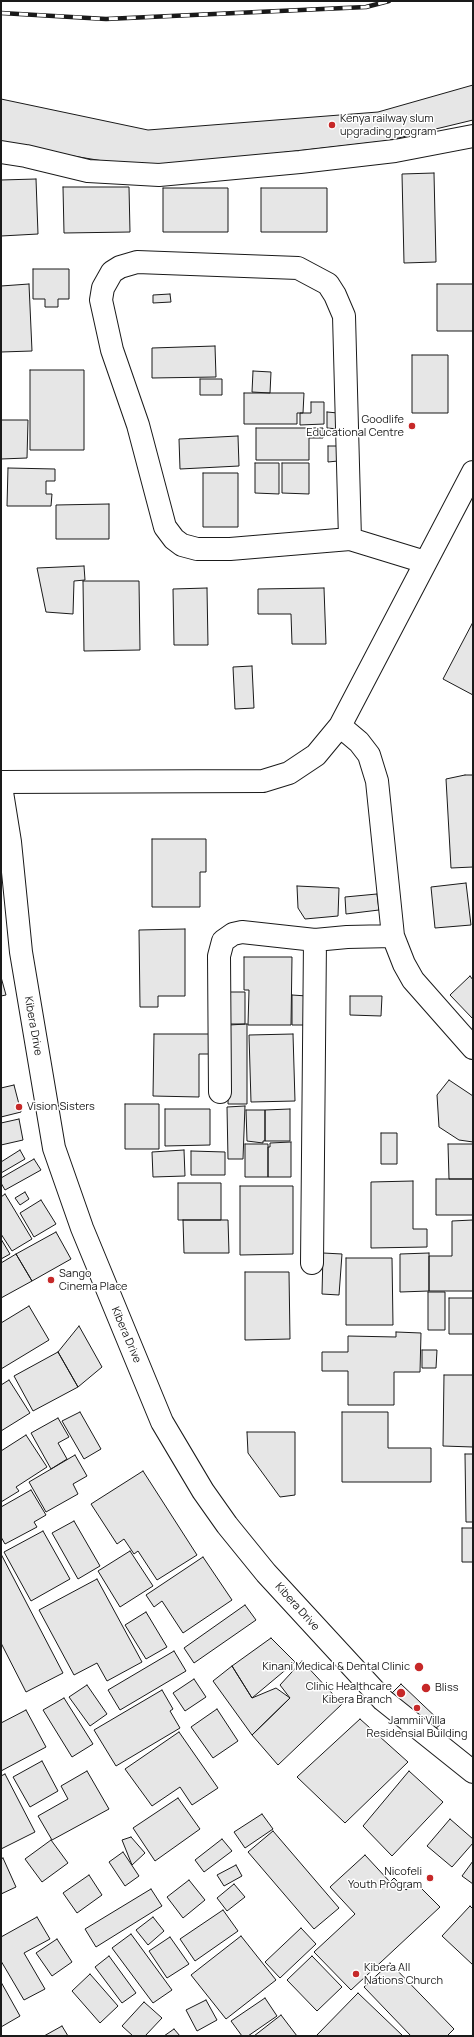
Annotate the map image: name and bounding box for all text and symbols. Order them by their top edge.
place label: Kenya railway slum upgrading program [340,112,436,138]
marker: Kenya railway slum upgrading program [327,120,337,130]
place label: Goodlife Educational Centre [306,413,404,439]
marker: Goodlife Educational Centre [407,421,417,431]
street label: Kibera Drive [21,995,45,1057]
place label: Vision Sisters [27,1100,95,1114]
marker: Vision Sisters [14,1102,24,1112]
place label: Sango Cinema Place [59,1267,128,1293]
marker: Sango Cinema Place [46,1275,56,1285]
street label: Kibera Drive [108,1305,144,1365]
street label: Kibera Drive [272,1580,322,1634]
place label: Kinani Medical & Dental Clinic [262,1660,410,1674]
marker: Kinani Medical & Dental Clinic [413,1661,425,1673]
place label: Clinic Healthcare Kibera Branch [306,1680,392,1706]
place label: Bliss [435,1681,458,1695]
marker: Bliss [420,1682,432,1694]
marker: Clinic Healthcare Kibera Branch [395,1687,407,1699]
marker: Jammii Villa Residensial Building [412,1703,422,1713]
place label: Jammii Villa Residensial Building [367,1714,467,1740]
place label: Nicofeli Youth Program [348,1865,422,1891]
marker: Nicofeli Youth Program [425,1873,435,1883]
place label: Kibera All Nations Church [364,1961,443,1987]
marker: Kibera All Nations Church [351,1969,361,1979]

